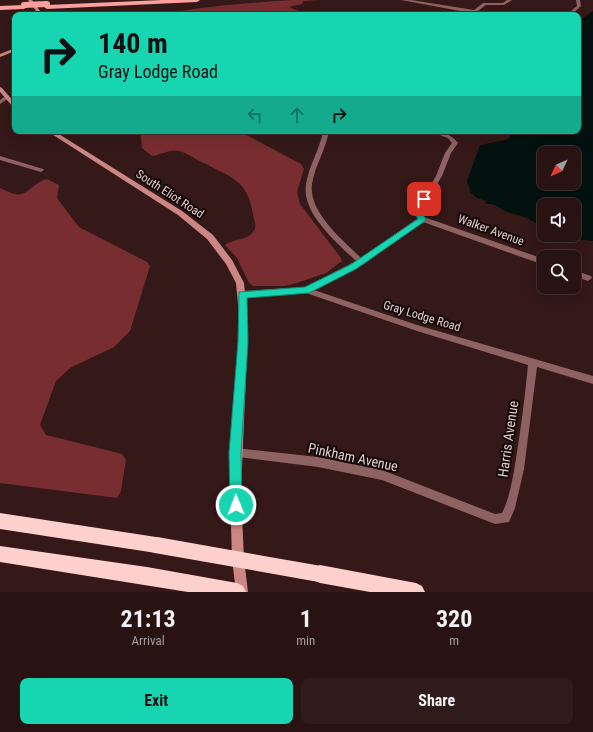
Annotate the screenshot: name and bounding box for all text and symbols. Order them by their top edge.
text: 140 m [98,27,168,60]
icon: right [32,28,84,80]
text: Gray Lodge Road [98,61,218,82]
icon: left [244,104,266,126]
icon: ahead [286,104,308,126]
icon: right [328,104,350,126]
north arrow [537,146,581,190]
map controls [537,146,581,294]
street label: South Eliot Road [133,167,207,221]
pin [407,182,441,216]
icon: arrive [413,188,435,210]
button: sound [537,198,581,242]
street label: Walker Avenue [456,212,526,249]
button: search [537,250,581,294]
street label: Gray Lodge Road [382,298,462,334]
street label: Harris Avenue [495,399,521,478]
street label: Pinkham Avenue [307,440,400,474]
position arrow [215,484,257,526]
text: 21:13 [121,605,176,633]
text: 1 [300,605,312,633]
text: 320 [436,605,472,633]
text: Arrival [132,633,165,648]
text: min [296,633,315,648]
text: m [449,633,459,648]
button: Exit [20,678,293,724]
button: Share [301,678,573,724]

